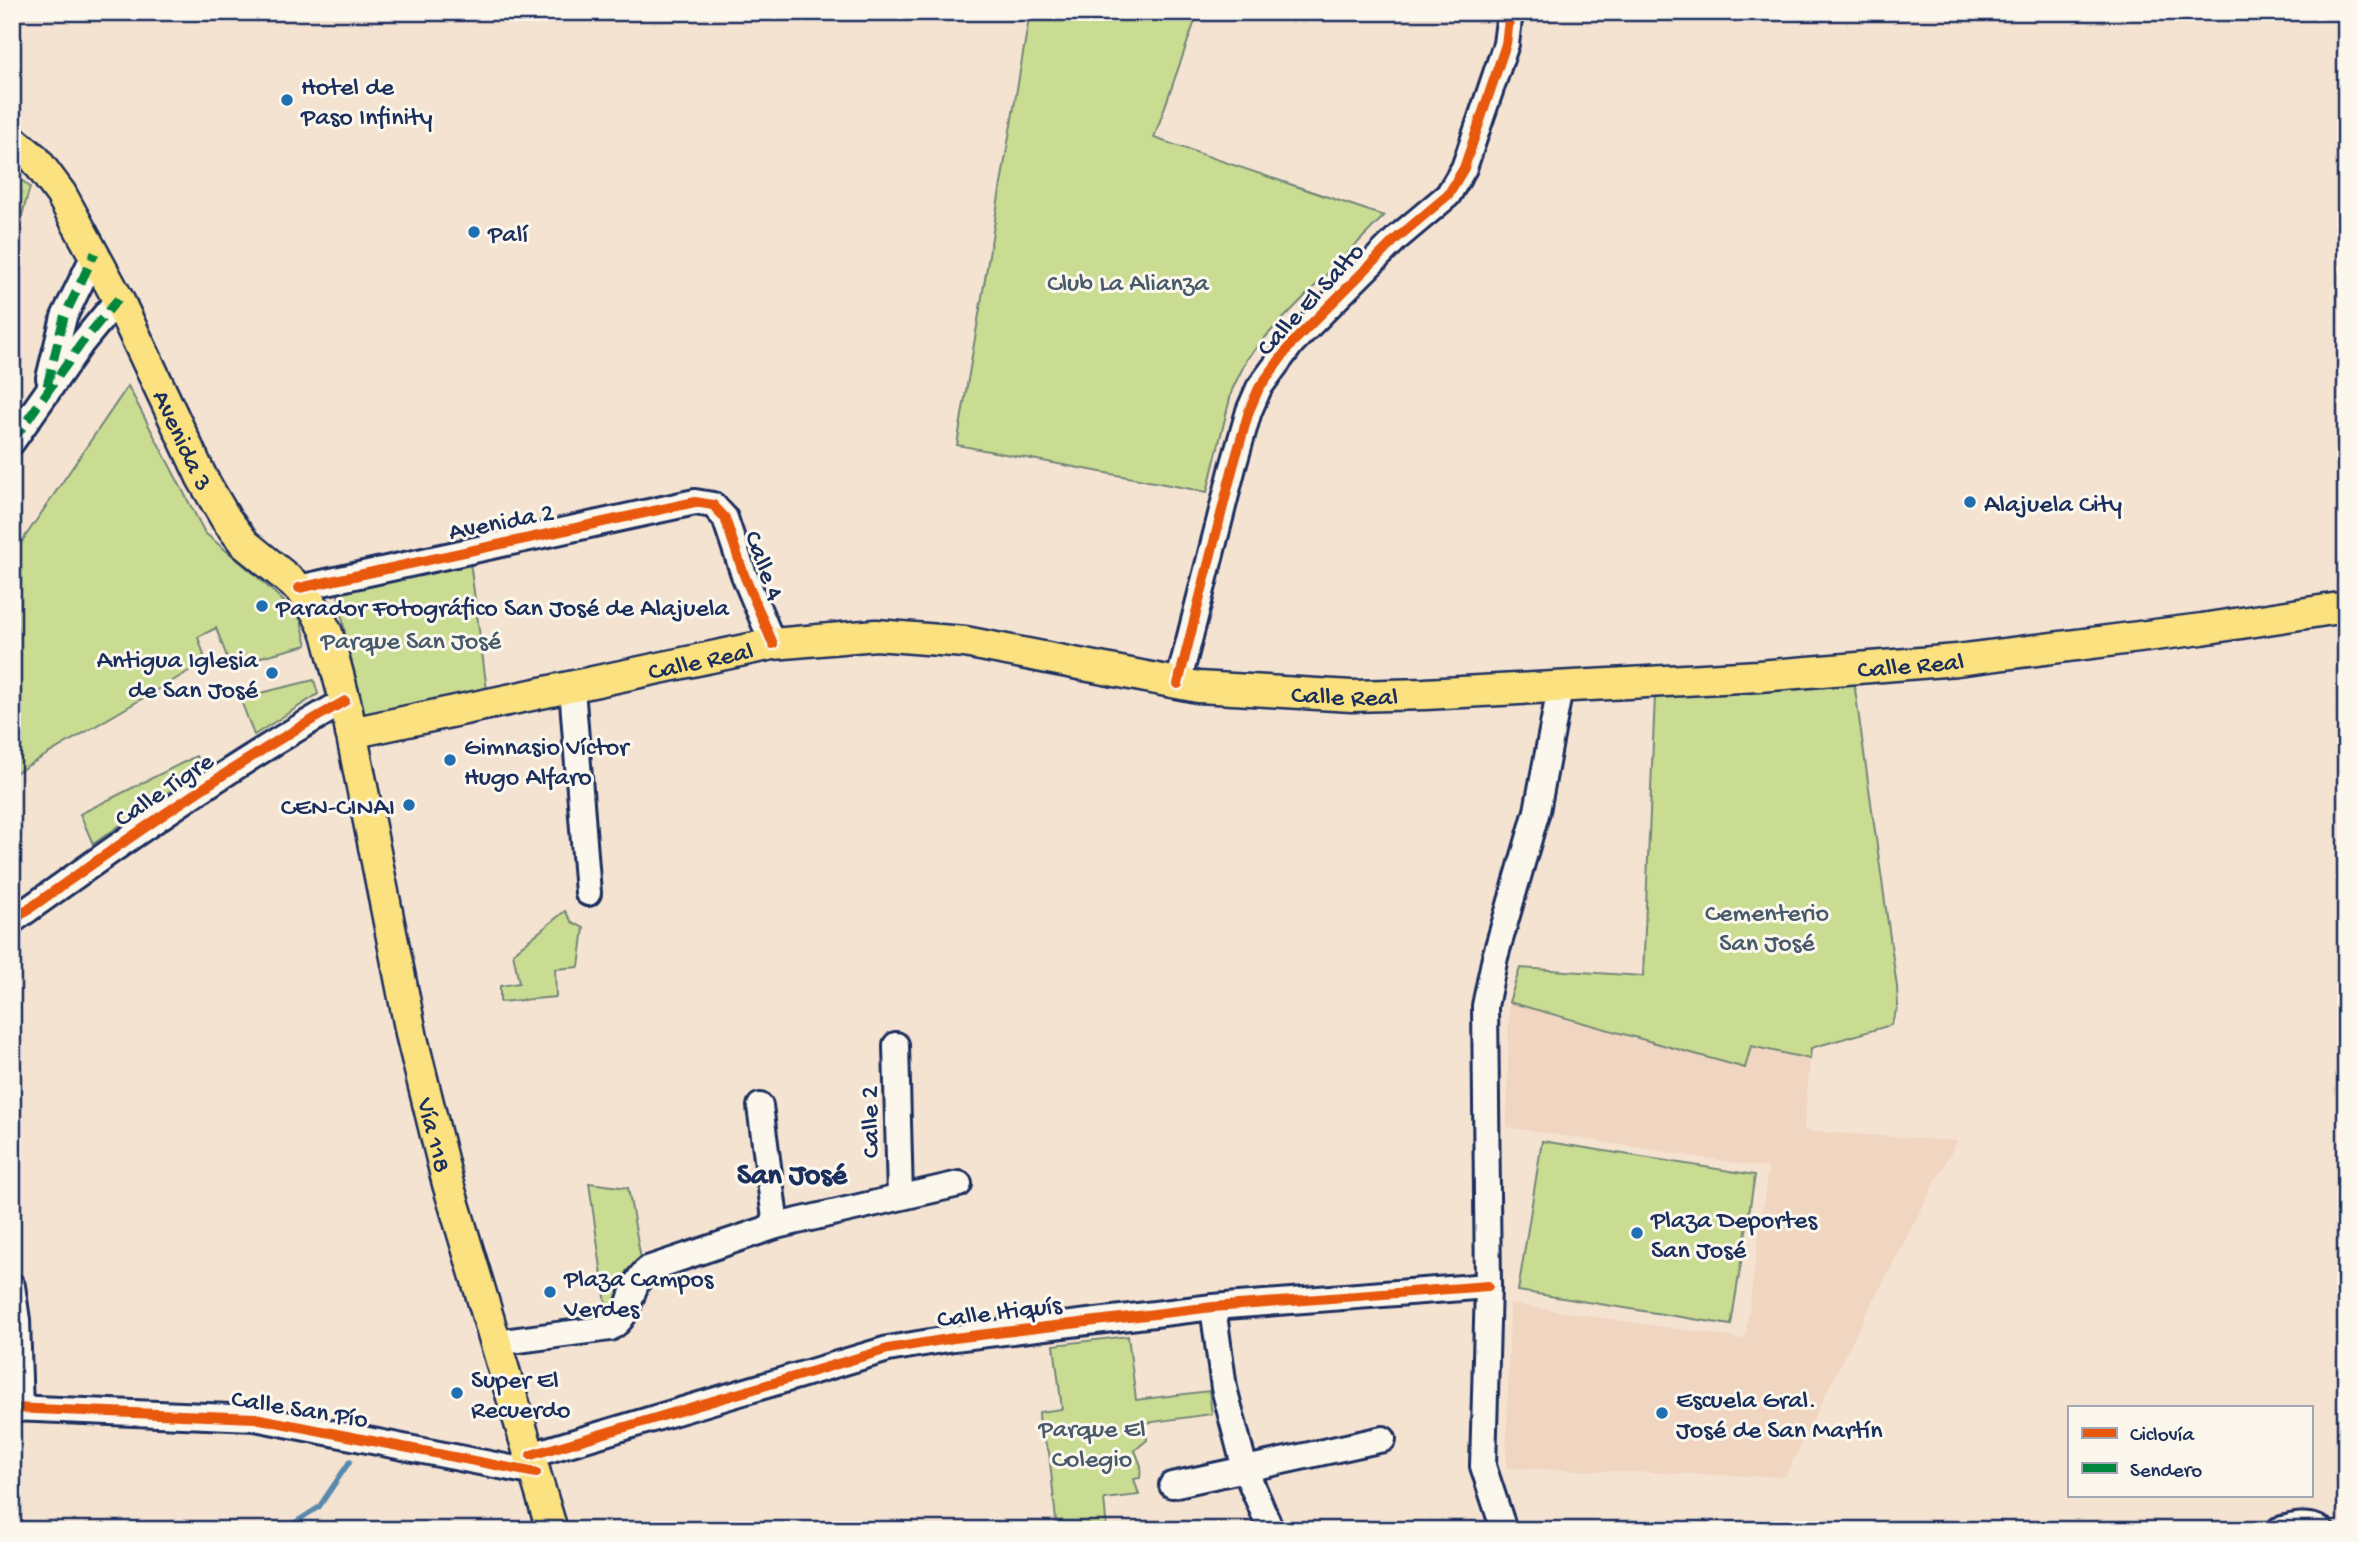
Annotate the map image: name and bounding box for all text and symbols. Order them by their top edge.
place label: Hotel de Paso Infinity [300,74,433,135]
marker: Hotel de Paso Infinity [279,92,295,108]
place label: Palí [487,221,530,252]
marker: Palí [466,224,482,240]
street label: Calle El Salto [1252,238,1373,364]
park label: Club La Alianza [1047,270,1210,301]
street label: Avenida 3 [143,386,217,498]
place label: Alajuela City [1984,491,2122,522]
marker: Alajuela City [1962,494,1978,510]
street label: Avenida 2 [446,499,557,550]
street label: Calle 4 [735,527,789,606]
place label: Parador Fotográfico San José de Alajuela [275,595,731,626]
marker: Parador Fotográfico San José de Alajuela [254,598,270,614]
park label: Parque San José [320,628,502,659]
street label: Calle Real [646,638,757,690]
place label: Antigua Iglesia de San José [97,647,260,708]
street label: Calle Real [1856,648,1966,688]
marker: Antigua Iglesia de San José [264,665,280,681]
street label: Calle Real [1290,681,1398,716]
place label: Gimnasio Víctor Hugo Alfaro [464,734,631,795]
street label: Calle Tigre [110,747,221,836]
marker: Gimnasio Víctor Hugo Alfaro [442,752,458,768]
place label: CEN-CINAI [281,794,395,825]
marker: CEN-CINAI [401,797,417,813]
park label: Cementerio San José [1705,900,1829,961]
street label: Calle 2 [856,1085,889,1158]
street label: Vía 118 [407,1094,456,1176]
district label: San José [737,1160,848,1195]
place label: Plaza Deportes San José [1650,1207,1818,1268]
marker: Plaza Deportes San José [1629,1225,1645,1241]
place label: Plaza Campos Verdes [563,1266,715,1327]
marker: Plaza Campos Verdes [542,1284,558,1300]
street label: Calle Itiquís [936,1291,1065,1337]
place label: Super El Recuerdo [471,1367,570,1428]
street label: Calle San Pío [229,1385,370,1438]
marker: Super El Recuerdo [449,1385,465,1401]
place label: Escuela Gral. José de San Martín [1676,1387,1883,1448]
marker: Escuela Gral. José de San Martín [1654,1405,1670,1421]
legend [2068,1406,2312,1496]
park label: Parque El Colegio [1037,1416,1146,1477]
text: Ciclovía [2130,1424,2195,1449]
text: Sendero [2130,1460,2202,1485]

